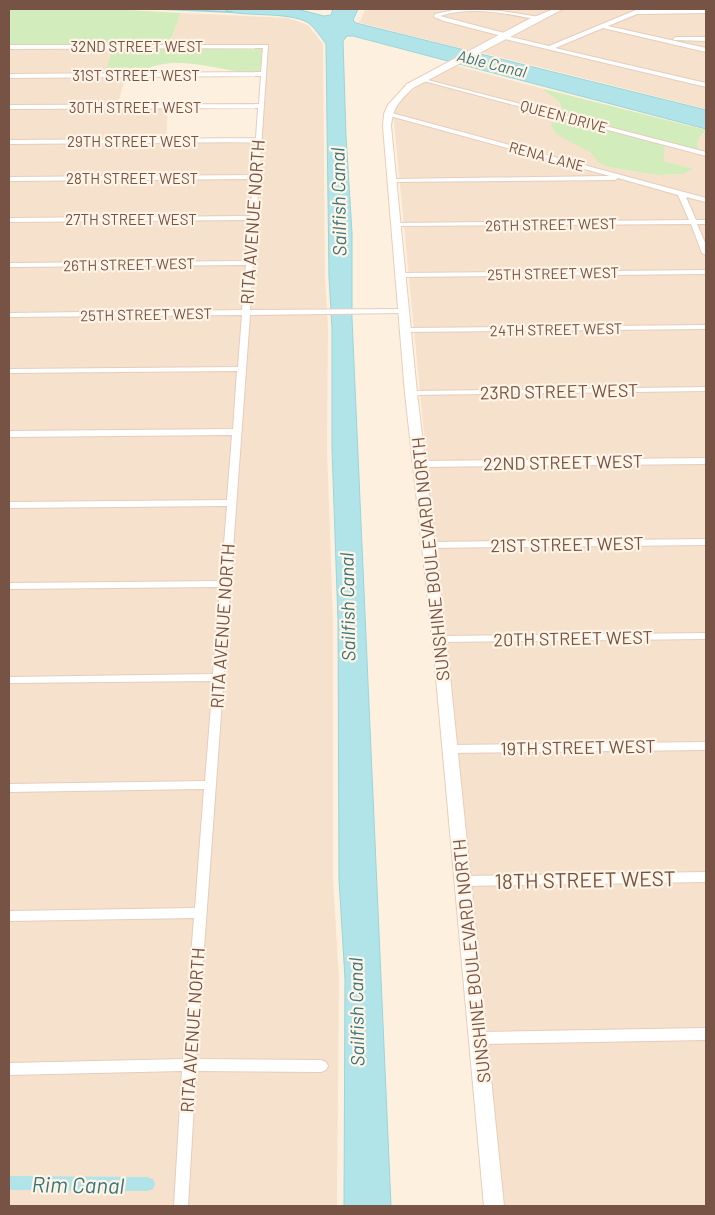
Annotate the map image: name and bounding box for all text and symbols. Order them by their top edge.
street label: 32ND STREET WEST [71,37,203,55]
water label: Able Canal [455,45,529,81]
street label: 31ST STREET WEST [72,66,200,84]
street label: QUEEN DRIVE [518,96,610,136]
street label: 30TH STREET WEST [69,98,201,116]
street label: 29TH STREET WEST [67,132,199,150]
street label: RENA LANE [507,137,587,175]
street label: RITA AVENUE NORTH [235,139,269,305]
water label: Sailfish Canal [326,147,350,257]
street label: 28TH STREET WEST [66,169,198,187]
street label: 27TH STREET WEST [65,210,197,228]
street label: 26TH STREET WEST [485,214,617,234]
street label: 26TH STREET WEST [63,254,195,274]
street label: 25TH STREET WEST [487,263,619,283]
street label: 25TH STREET WEST [80,304,212,324]
street label: 24TH STREET WEST [490,319,622,339]
street label: 23RD STREET WEST [480,379,638,403]
street label: SUNSHINE BOULEVARD NORTH [406,436,454,682]
street label: 22ND STREET WEST [483,450,643,474]
street label: 21ST STREET WEST [490,532,644,556]
street label: RITA AVENUE NORTH [205,543,239,709]
water label: Sailfish Canal [335,552,359,662]
street label: 20TH STREET WEST [493,626,653,650]
street label: 19TH STREET WEST [500,735,656,759]
street label: SUNSHINE BOULEVARD NORTH [447,838,495,1084]
street label: 18TH STREET WEST [494,865,676,893]
street label: RITA AVENUE NORTH [175,947,209,1113]
water label: Sailfish Canal [344,957,368,1067]
water label: Rim Canal [31,1170,125,1198]

